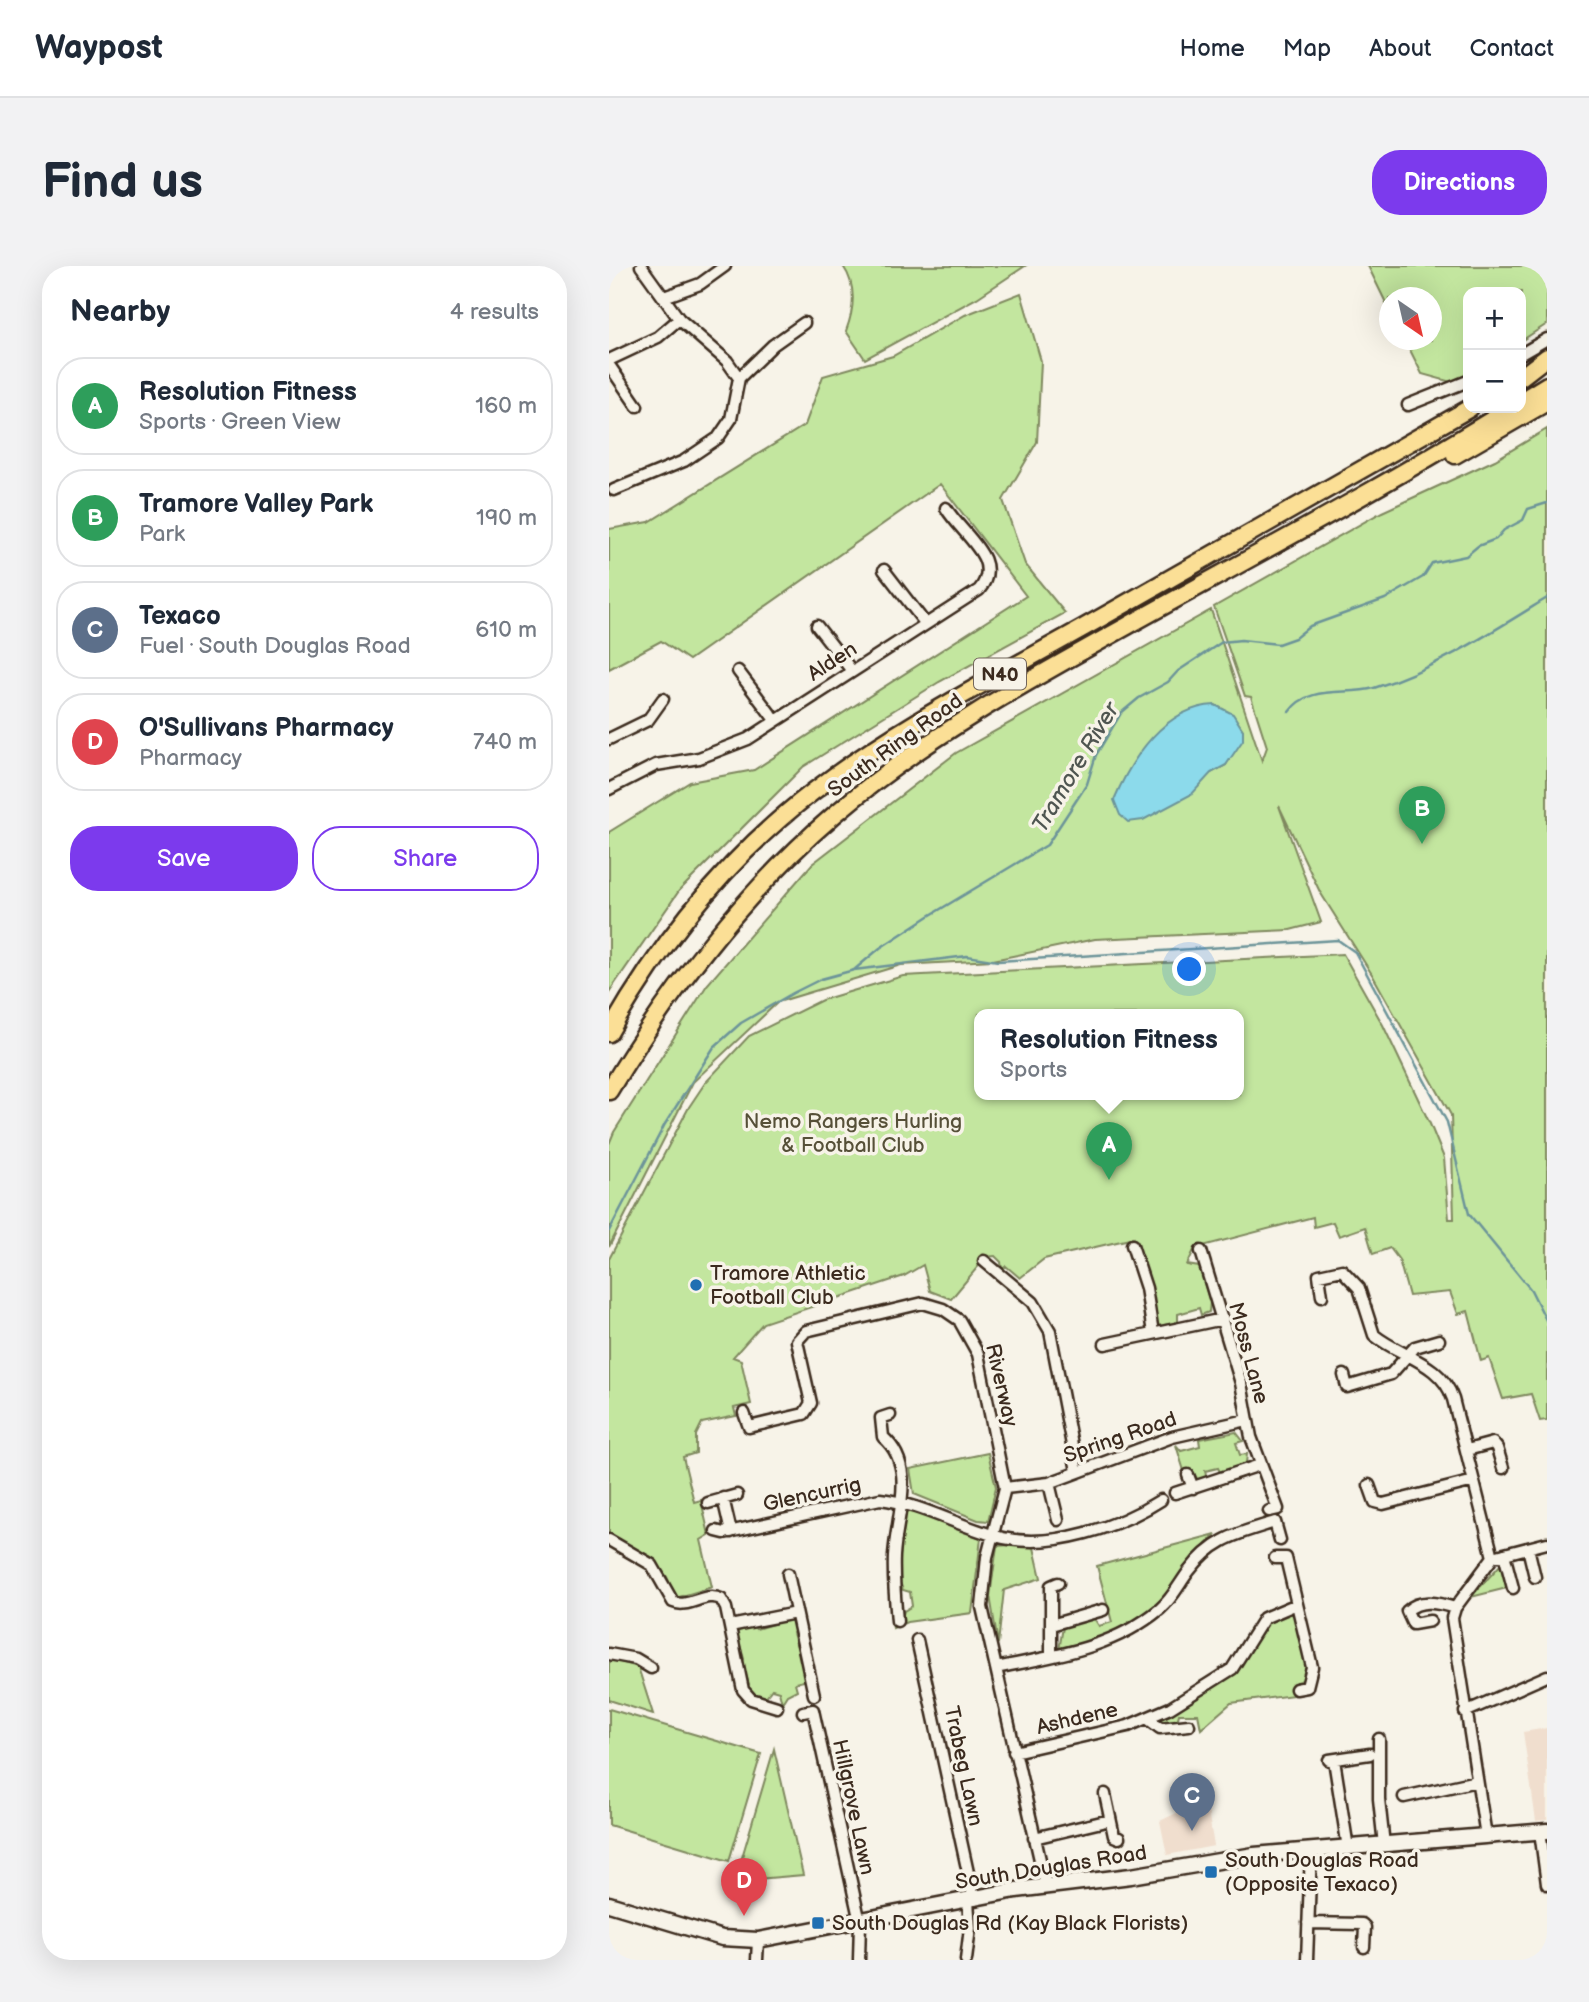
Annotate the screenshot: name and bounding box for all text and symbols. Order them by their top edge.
text: Waypost [35,28,163,68]
text: Home [1180,34,1245,63]
text: Map [1283,34,1331,63]
text: About [1369,34,1431,63]
text: Contact [1469,34,1554,63]
button: Directions [1372,150,1547,215]
text: Find us [42,153,203,212]
north arrow [1379,287,1442,350]
map controls [1463,287,1526,413]
button: + [1463,287,1526,350]
text: Nearby [70,294,170,330]
text: 4 results [450,298,539,326]
button: − [1463,350,1526,413]
text: Resolution Fitness [139,377,357,408]
text: A [88,392,102,420]
text: 160 m [475,392,537,420]
text: Sports · Green View [139,408,341,436]
text: Tramore Valley Park [139,489,373,520]
text: B [87,504,103,532]
text: 190 m [476,504,537,532]
text: Park [139,520,185,548]
text: Texaco [139,601,221,632]
text: C [87,616,103,644]
text: 610 m [475,616,537,644]
text: Fuel · South Douglas Road [139,632,411,660]
street label: Alden [803,636,862,687]
road number: N40 [974,658,1026,690]
street label: South Ring Road [823,688,967,803]
water label: Tramore River [1026,696,1126,838]
text: O'Sullivans Pharmacy [139,713,394,744]
text: D [87,728,103,756]
text: 740 m [473,728,537,756]
text: Pharmacy [139,744,242,772]
pin: B [1399,786,1445,844]
button: Save [70,826,298,891]
button: Share [312,826,539,891]
your location [1172,952,1206,986]
popup [974,1009,1244,1100]
text: Resolution Fitness [1000,1025,1218,1056]
text: Sports [1000,1056,1067,1084]
park label: Nemo Rangers Hurling & Football Club [744,1109,962,1158]
pin: A [1086,1122,1132,1180]
place label: Tramore Athletic Football Club [710,1261,866,1310]
marker: Tramore Athletic Football Club [688,1277,704,1293]
street label: Moss Lane [1223,1300,1274,1407]
street label: Riverway [980,1341,1023,1429]
street label: Spring Road [1060,1406,1180,1468]
street label: Glencurrig [761,1472,863,1517]
street label: Ashdene [1034,1697,1120,1740]
street label: Trabeg Lawn [939,1704,988,1828]
street label: Hillgrove Lawn [827,1737,880,1877]
pin: C [1169,1773,1215,1831]
street label: South Douglas Road [953,1840,1149,1895]
place label: South Douglas Road (Opposite Texaco) [1225,1848,1419,1897]
pin: D [721,1858,767,1916]
marker: South Douglas Road (Opposite Texaco) [1203,1864,1219,1880]
place label: South Douglas Rd (Kay Black Florists) [832,1911,1188,1936]
marker: South Douglas Rd (Kay Black Florists) [810,1915,826,1931]

